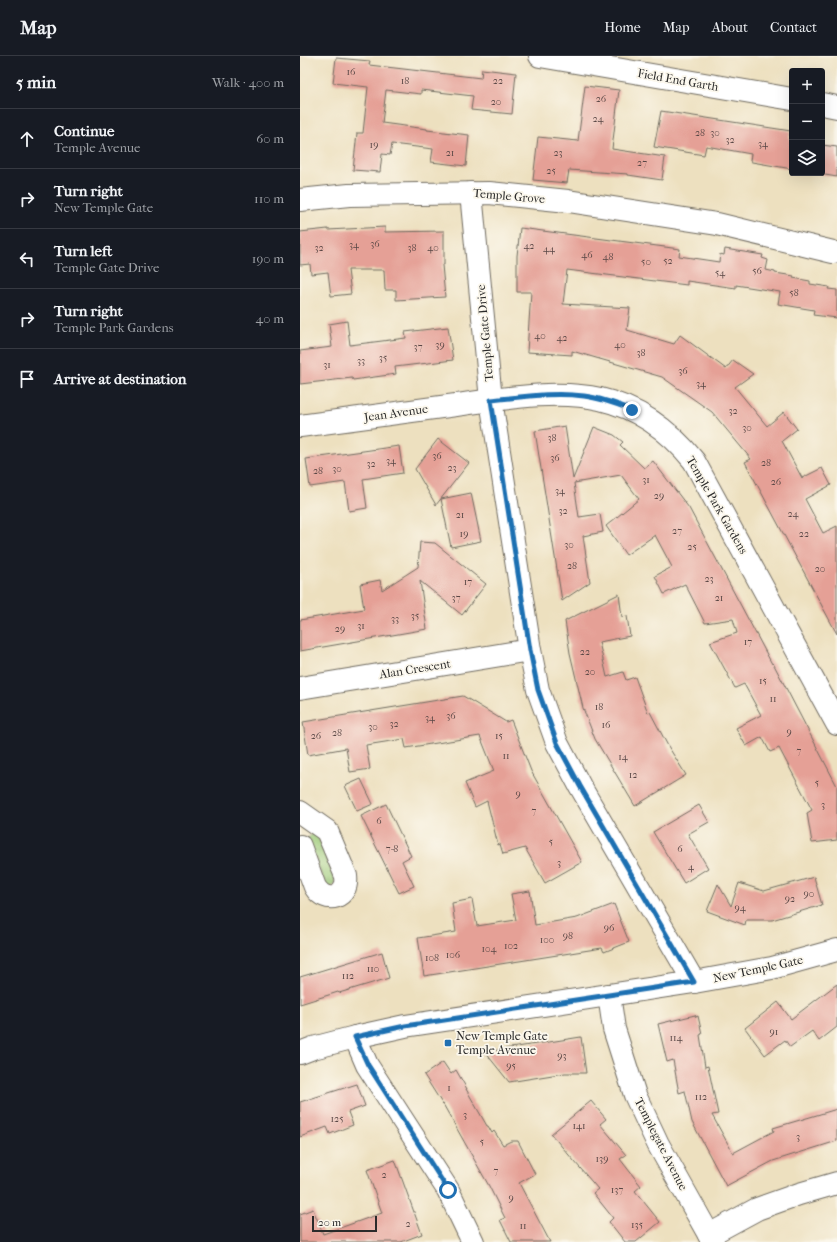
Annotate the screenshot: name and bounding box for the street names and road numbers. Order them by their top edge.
street label: Field End Garth [637,66,720,94]
street label: Temple Grove [472,186,546,206]
street label: Temple Gate Drive [474,284,496,382]
street label: Jean Avenue [362,402,429,425]
street label: Temple Park Gardens [683,454,751,557]
street label: Alan Crescent [377,656,452,682]
street label: New Temple Gate [712,953,804,985]
street label: Templegate Avenue [632,1095,690,1193]

